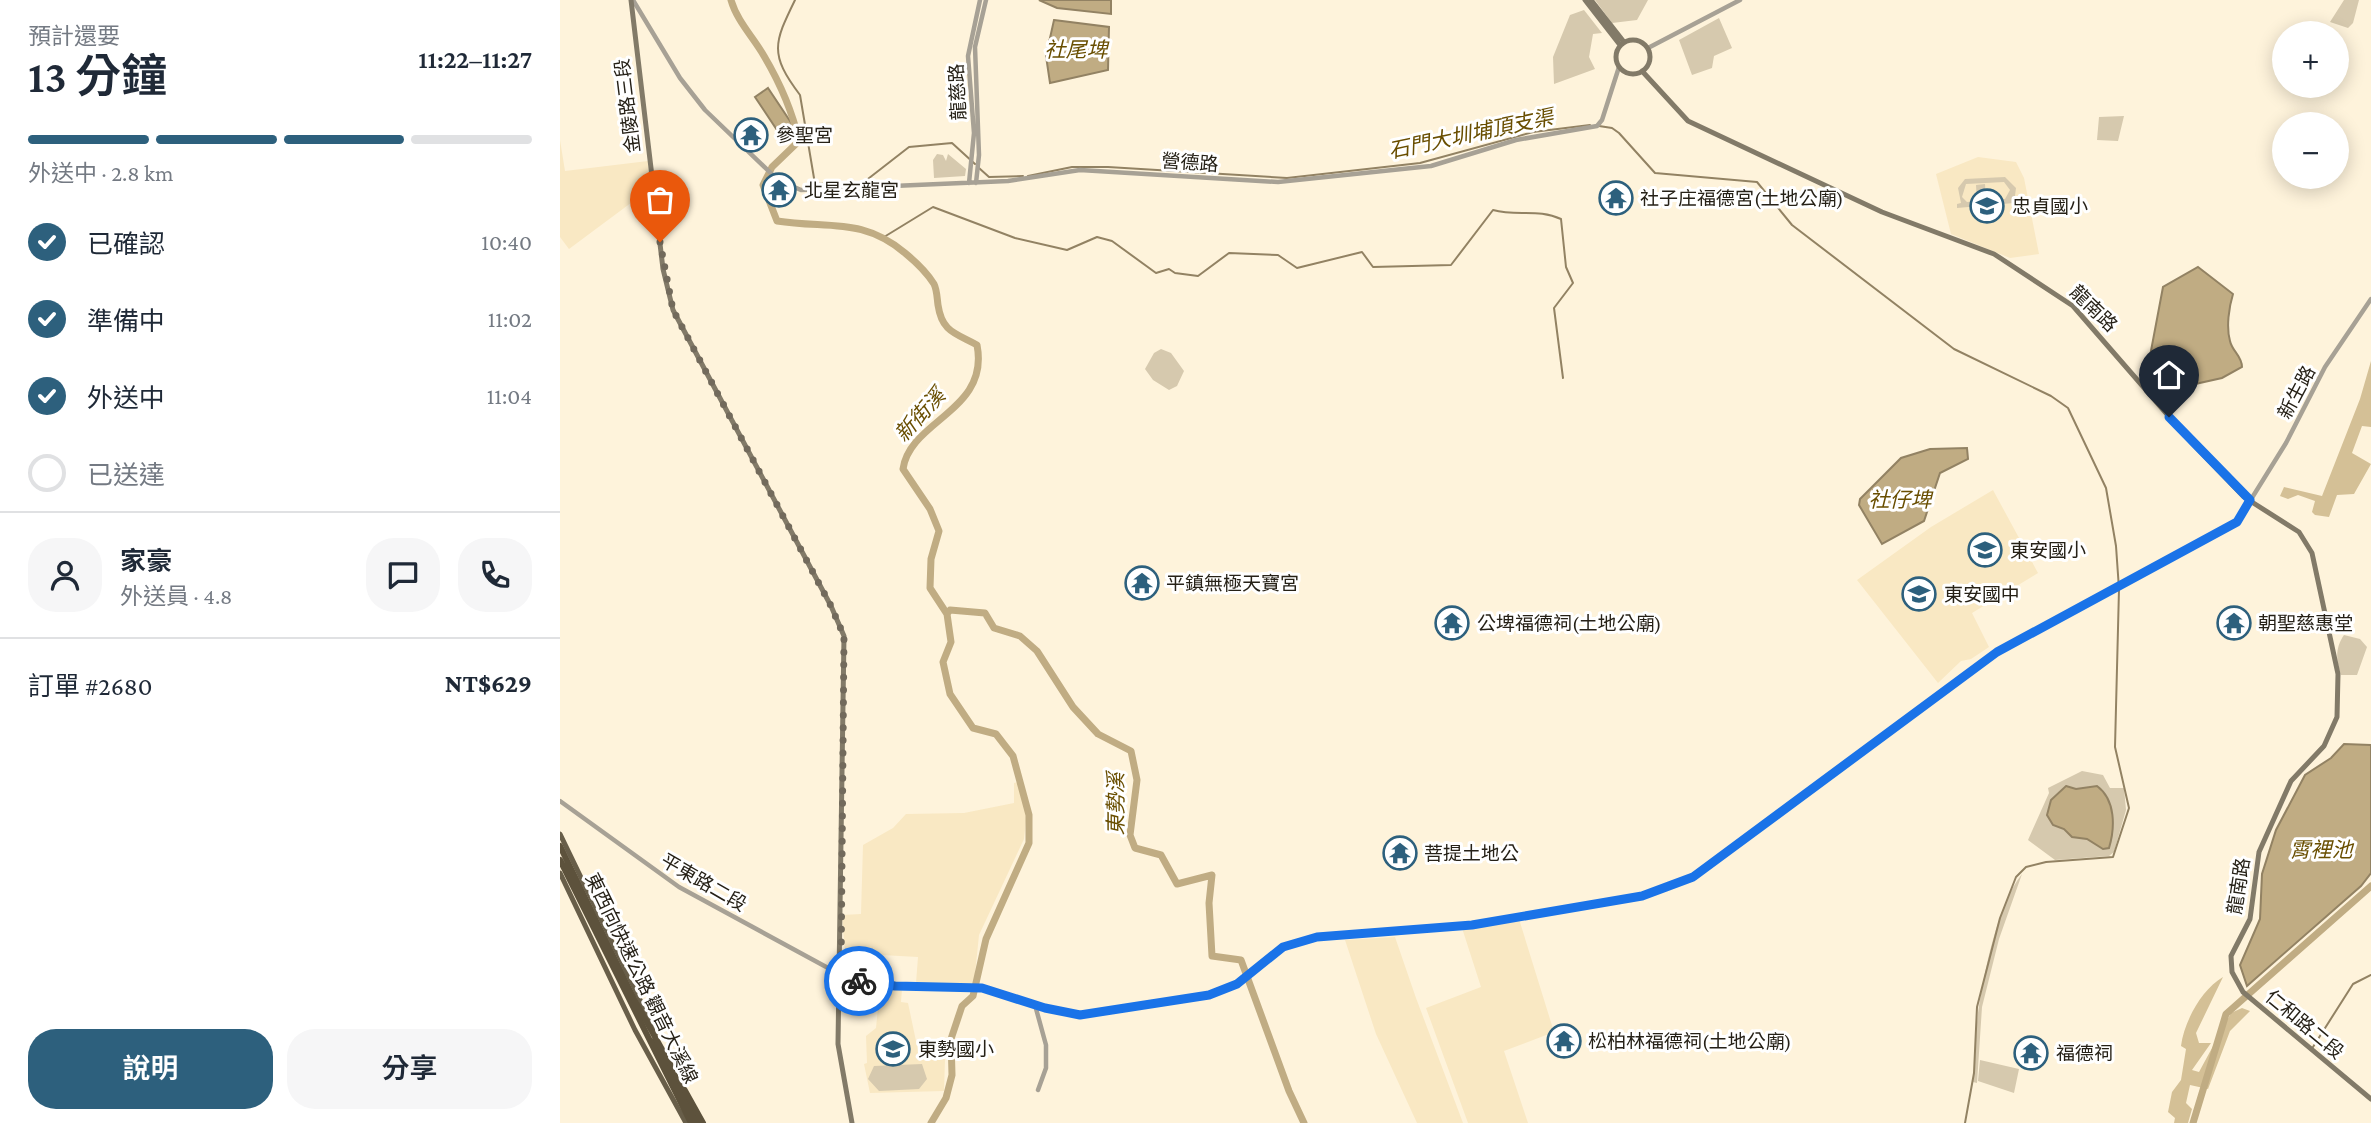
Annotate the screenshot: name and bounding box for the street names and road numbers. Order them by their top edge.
street label: 金陵路三段 [611,58,644,154]
street label: 龍慈路 [946,63,969,121]
street label: 營德路 [1161,150,1219,175]
street label: 龍南路 [2066,281,2121,336]
street label: 新生路 [2274,362,2319,422]
street label: 平東路二段 [657,850,750,915]
street label: 龍南路 [2224,856,2253,916]
street label: 東西向快速公路 觀音大溪線 [581,870,702,1087]
street label: 仁和路二段 [2262,986,2348,1063]

